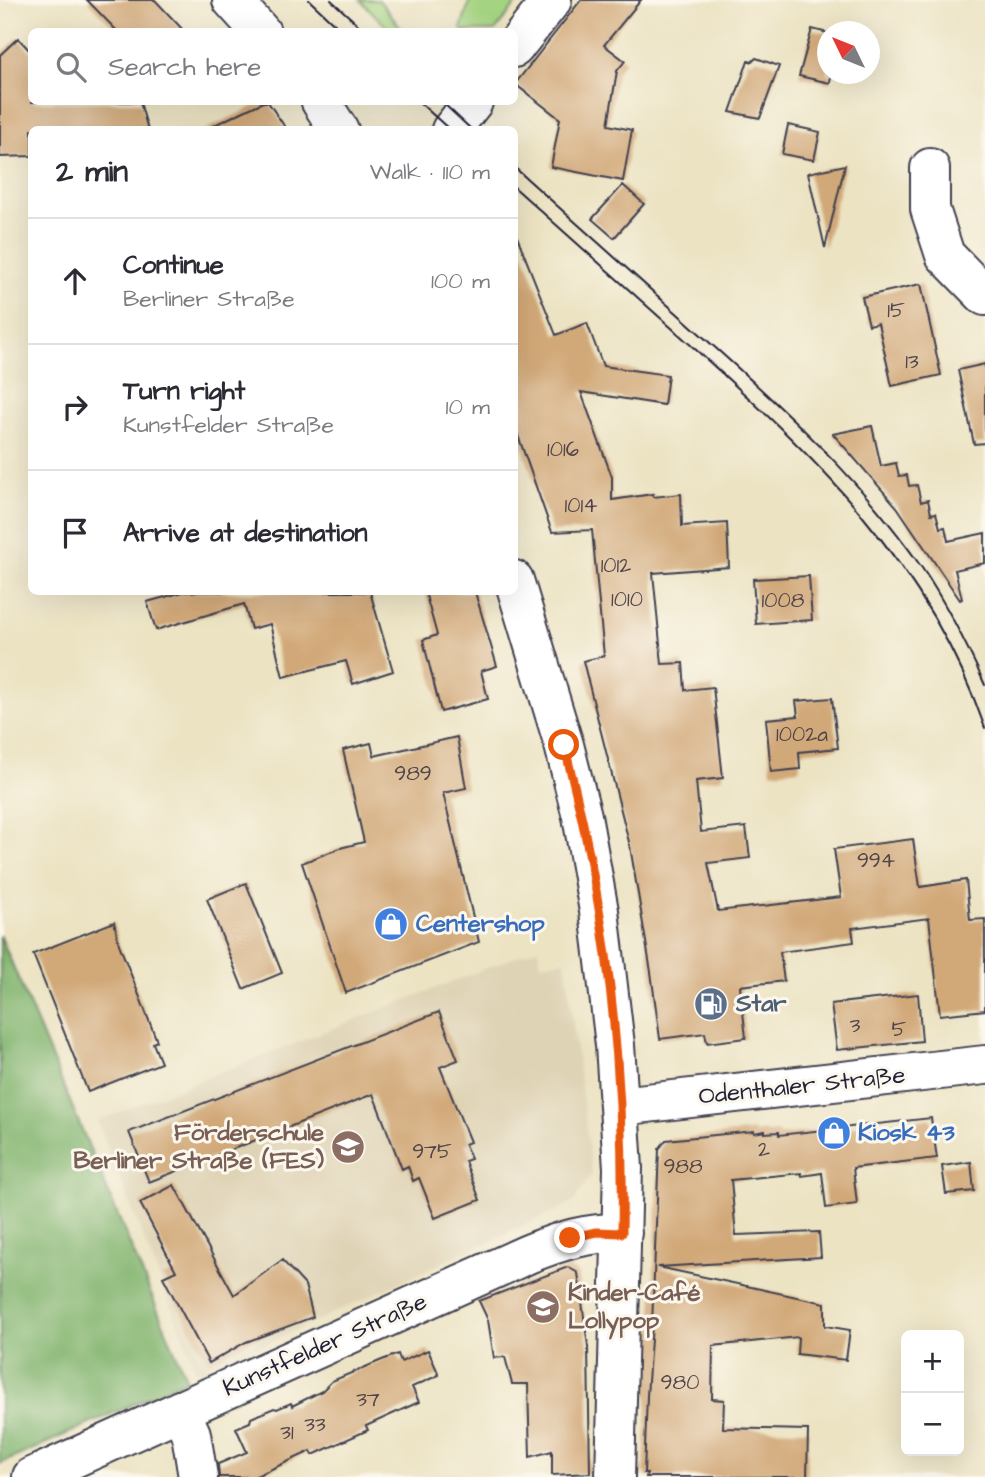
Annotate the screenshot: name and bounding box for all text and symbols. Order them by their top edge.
north arrow [817,21,880,84]
search box [28,28,518,105]
icon: search [52,48,90,86]
text: Search here [108,49,261,85]
text: 2 min [56,151,128,193]
text: Walk · 110 m [370,156,490,188]
text: Continue [123,247,224,283]
icon: ahead [56,262,94,300]
text: 100 m [431,265,490,297]
text: Berliner Straße [123,283,295,315]
house number: 15 [887,296,905,325]
house number: 13 [905,347,919,376]
text: Turn right [123,373,245,409]
icon: right [56,388,94,426]
text: 10 m [445,391,490,423]
text: Kunstfelder Straße [123,409,334,441]
house number: 1016 [547,435,579,464]
house number: 1014 [565,491,597,520]
icon: arrive [56,514,94,552]
text: Arrive at destination [123,515,368,551]
house number: 1012 [601,551,631,580]
house number: 1010 [611,585,643,614]
house number: 1008 [762,586,805,615]
house number: 1002a [776,720,828,749]
route start [548,729,579,760]
house number: 989 [394,759,432,788]
house number: 994 [857,846,895,875]
shop icon: Centershop [372,905,410,943]
place label: Centershop [416,907,545,941]
fuel station icon: Star [692,985,730,1023]
place label: Star [735,987,787,1021]
house number: 3 [850,1011,861,1040]
house number: 5 [892,1015,907,1044]
street label: Odenthaler Straße [697,1058,907,1114]
shop icon: Kiosk 43 [815,1114,853,1152]
place label: Förderschule Berliner Straße (FES) [73,1116,325,1178]
place label: Kiosk 43 [858,1116,955,1150]
school or university icon: Förderschule Berliner Straße (FES) [329,1128,367,1166]
house number: 2 [758,1135,770,1164]
house number: 975 [412,1137,452,1166]
house number: 988 [663,1152,703,1181]
route end [554,1222,585,1253]
place label: Kinder-Café Lollypop [568,1276,701,1340]
street label: Kunstfelder Straße [217,1285,433,1405]
school or university icon: Kinder-Café Lollypop [524,1288,562,1326]
map controls [901,1330,964,1456]
button: + [901,1330,964,1393]
house number: 980 [661,1368,699,1397]
house number: 37 [356,1385,380,1414]
button: − [901,1393,964,1456]
house number: 33 [304,1410,326,1439]
house number: 31 [280,1418,294,1447]

